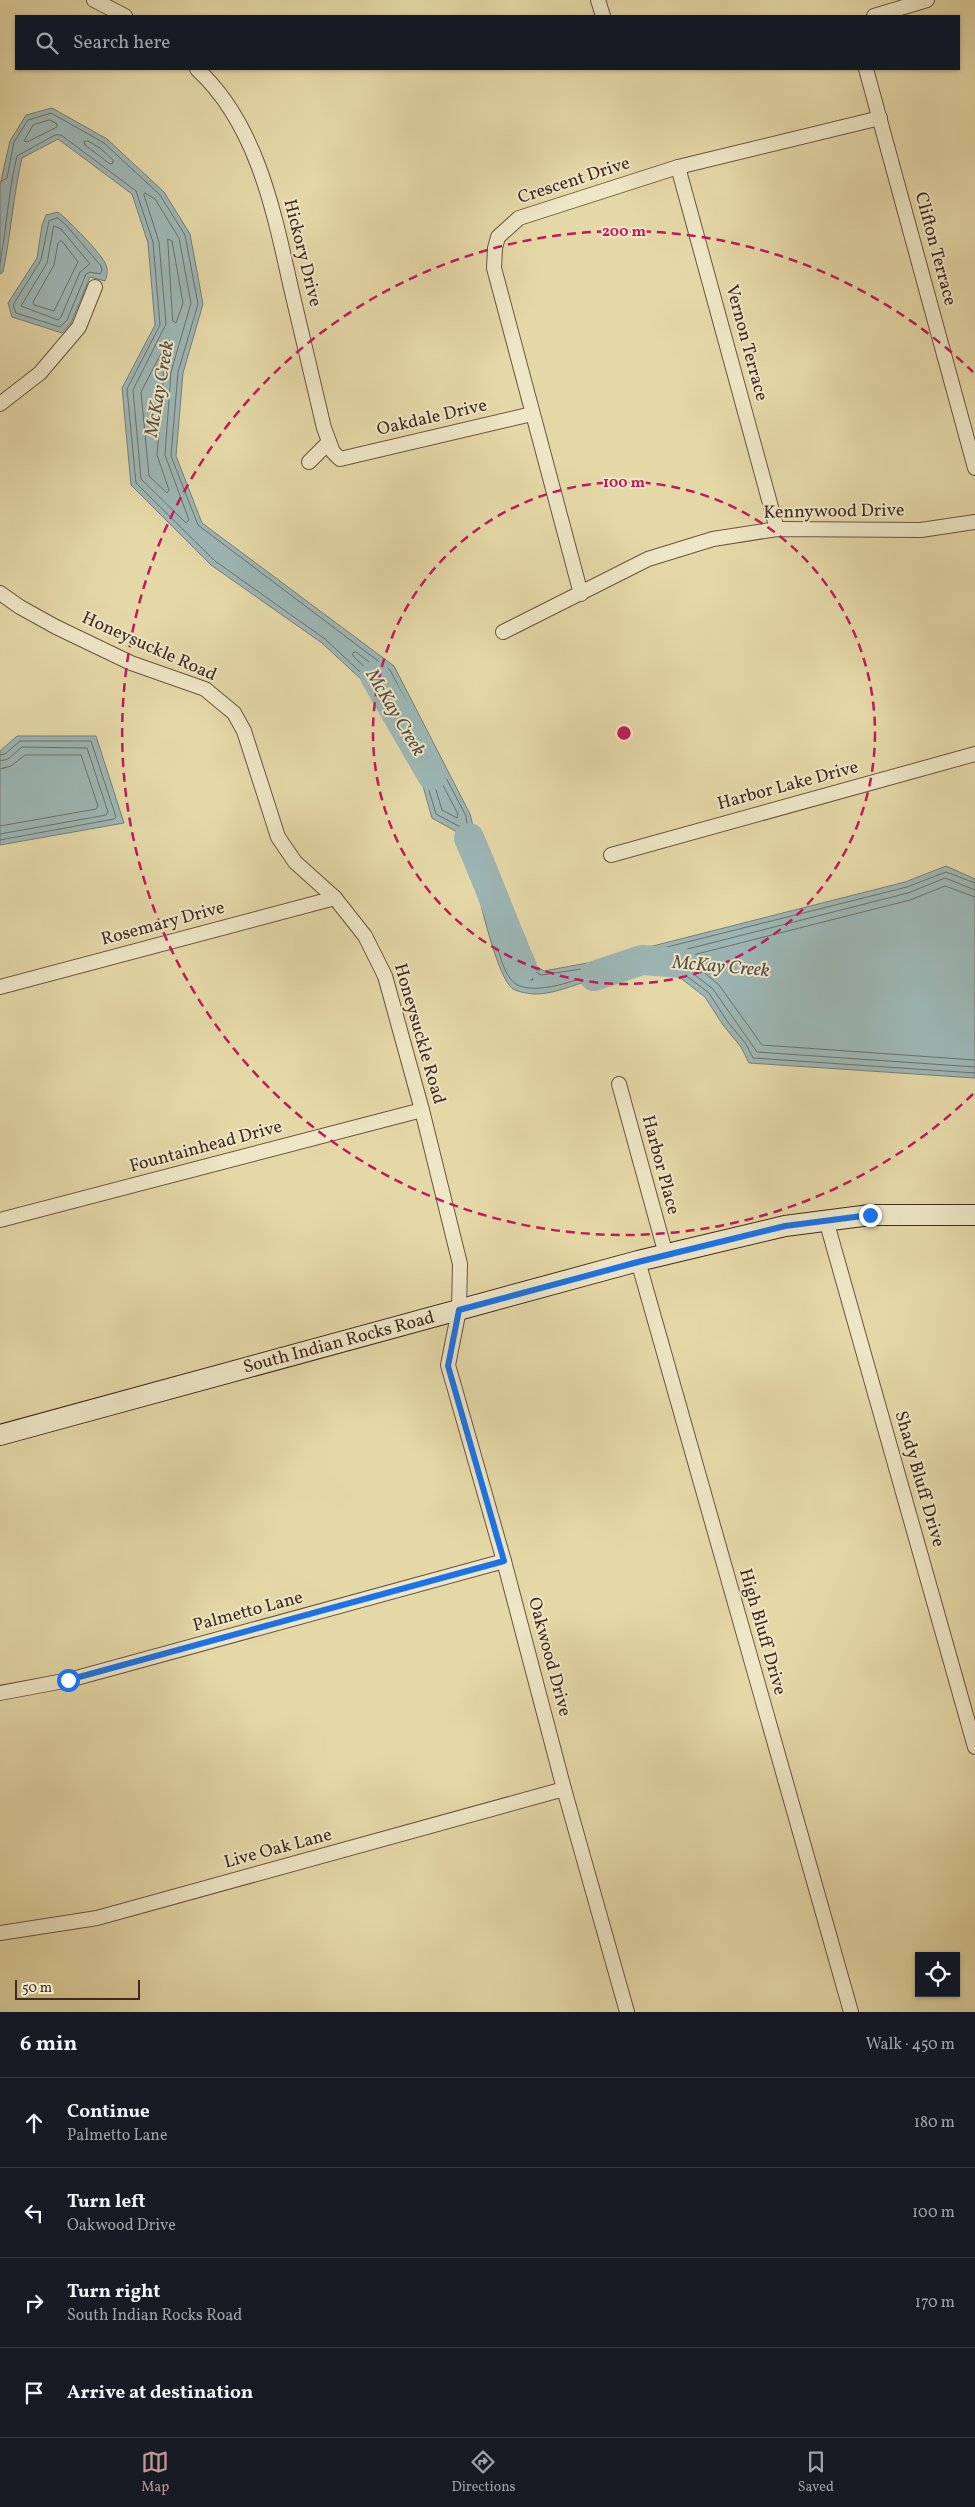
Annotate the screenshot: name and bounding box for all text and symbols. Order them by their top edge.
search box [15,15,960,70]
icon: search [33,29,61,57]
text: Search here [73,30,170,56]
street label: Crescent Drive [515,151,633,211]
street label: Clifton Terrace [908,189,962,309]
street label: Hickory Drive [277,197,327,309]
text: 200 m [602,222,646,243]
street label: Vernon Terrace [718,282,774,404]
water label: McKay Creek [139,339,181,440]
street label: Oakdale Drive [375,393,489,443]
text: 100 m [603,473,646,494]
street label: Kennywood Drive [763,498,905,526]
street label: Honeysuckle Road [78,606,220,688]
water label: McKay Creek [358,664,431,762]
centre of rings [615,724,633,742]
street label: Harbor Lake Drive [715,755,861,817]
street label: Rosemary Drive [98,895,228,953]
water label: McKay Creek [670,950,771,984]
street label: Honeysuckle Road [387,961,451,1107]
street label: Harbor Place [635,1112,685,1218]
street label: Fountainhead Drive [127,1115,285,1179]
route end [859,1204,882,1227]
street label: South Indian Rocks Road [241,1305,437,1381]
street label: Shady Bluff Drive [888,1408,950,1550]
street label: High Bluff Drive [732,1566,792,1698]
street label: Palmetto Lane [190,1585,306,1639]
street label: Oakwood Drive [521,1595,577,1719]
route start [57,1669,80,1692]
street label: Live Oak Lane [221,1823,335,1875]
map controls [915,1952,960,1997]
button: locate [915,1952,960,1997]
scale bar [15,1977,140,2000]
text: 50 m [22,1979,52,1998]
text: 6 min [20,2030,77,2059]
text: Walk · 450 m [866,2034,955,2056]
text: Continue [67,2099,150,2125]
icon: ahead [20,2109,48,2137]
text: 180 m [914,2112,955,2134]
text: Palmetto Lane [67,2125,167,2147]
text: Turn left [67,2189,146,2215]
icon: left [20,2199,48,2227]
text: 100 m [912,2202,955,2224]
text: Oakwood Drive [67,2215,176,2237]
text: Turn right [67,2279,160,2305]
icon: right [20,2289,48,2317]
text: 170 m [915,2292,955,2314]
text: South Indian Rocks Road [67,2305,242,2327]
icon: arrive [20,2379,48,2407]
text: Arrive at destination [67,2380,253,2406]
tab: Map [141,2448,169,2497]
tab: Directions [451,2448,516,2497]
tab: Saved [798,2448,834,2497]

